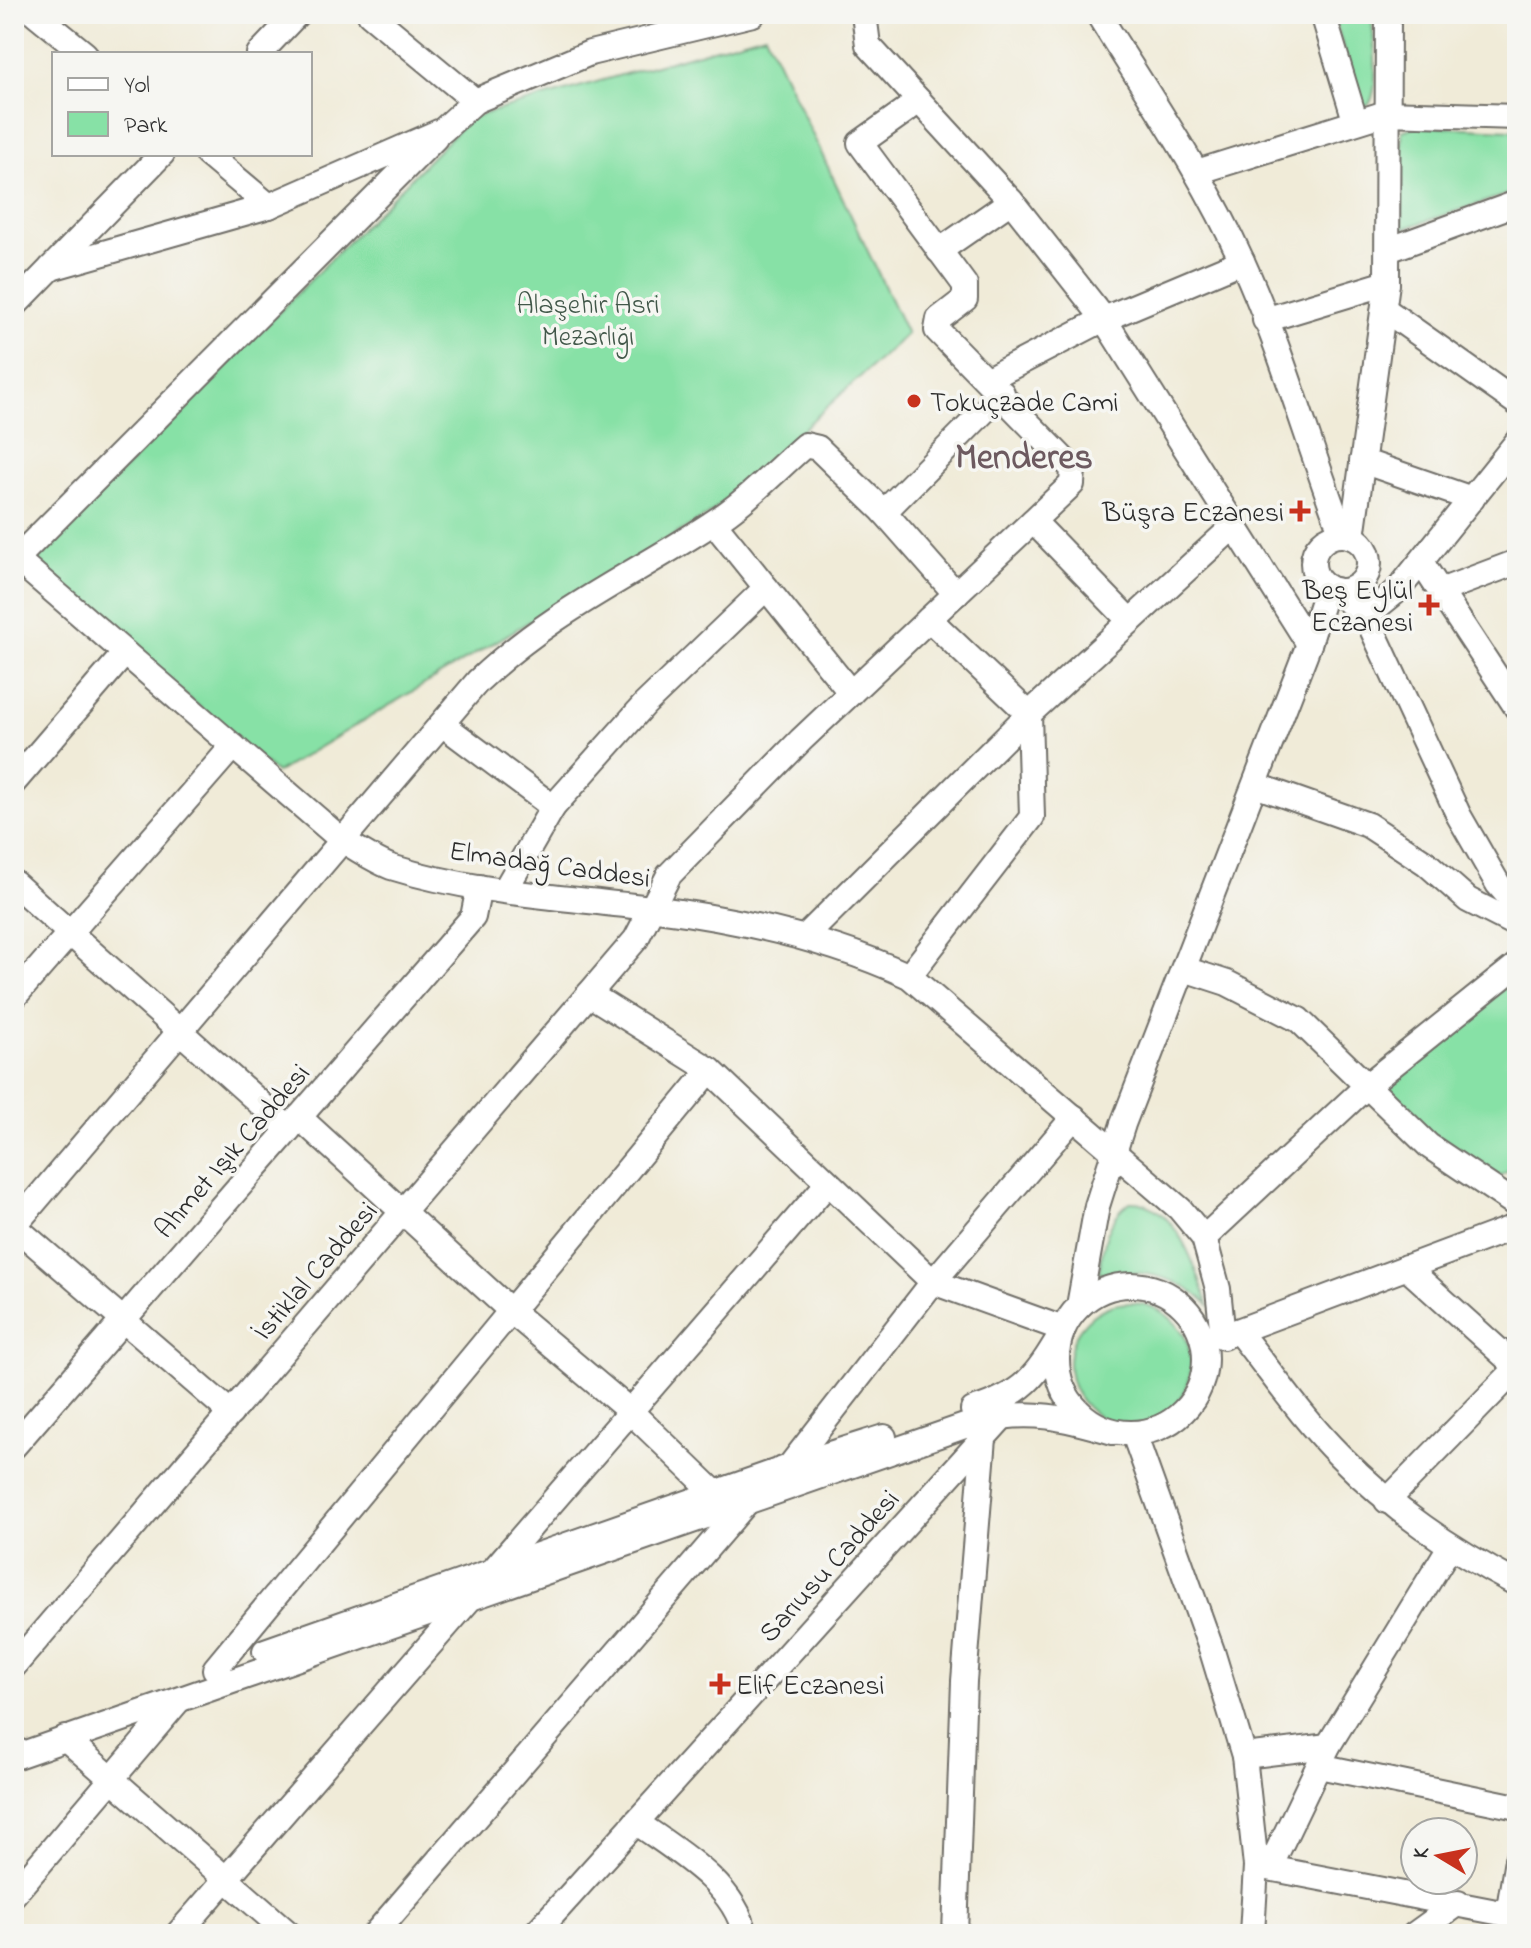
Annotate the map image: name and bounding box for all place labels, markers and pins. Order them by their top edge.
place label: Tokuçzade Cami [930,384,1119,425]
marker: Tokuçzade Cami [905,392,923,410]
place label: Büşra Eczanesi [1101,494,1284,535]
marker: Büşra Eczanesi [1291,502,1309,520]
place label: Beş Eylül Eczanesi [1301,572,1413,645]
marker: Beş Eylül Eczanesi [1420,596,1438,614]
place label: Elif Eczanesi [736,1667,885,1708]
marker: Elif Eczanesi [711,1675,729,1693]

